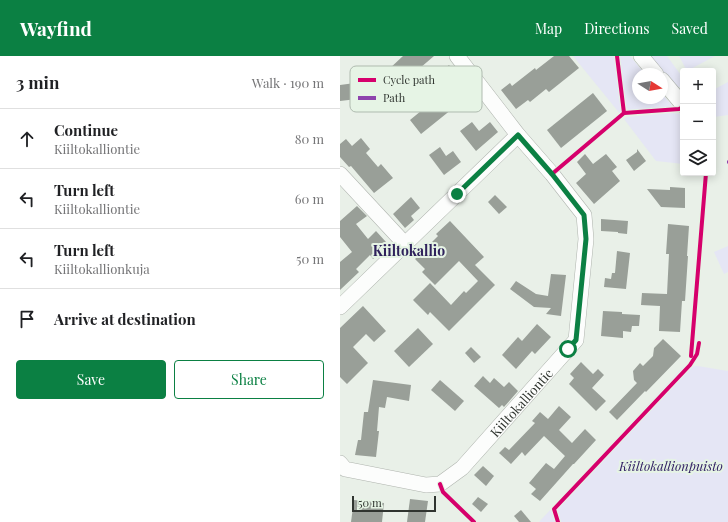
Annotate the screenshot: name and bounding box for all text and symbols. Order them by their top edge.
text: Wayfind [20,15,92,41]
text: Map [535,19,562,38]
text: Directions [584,19,650,38]
text: Saved [672,19,708,38]
legend [350,66,482,112]
north arrow [632,68,668,104]
map controls [680,68,716,176]
button: + [680,68,716,104]
text: 3 min [16,71,59,93]
text: Cycle path [383,72,435,87]
text: Walk · 190 m [252,74,324,91]
text: Path [383,90,406,105]
button: − [680,104,716,140]
text: Continue [54,120,118,140]
icon: ahead [16,128,38,150]
text: 80 m [295,130,324,147]
text: Kiiltokalliontie [54,140,140,157]
button: layers [680,140,716,176]
text: Turn left [54,180,115,200]
route end [448,185,466,203]
icon: left [16,188,38,210]
text: 60 m [295,190,324,207]
text: Kiiltokalliontie [54,200,140,217]
text: Turn left [54,240,115,260]
district label: Kiiltokallio [373,241,445,260]
icon: left [16,248,38,270]
text: 50 m [296,250,324,267]
text: Kiiltokallionkuja [54,260,150,277]
icon: arrive [16,308,38,330]
text: Arrive at destination [54,309,196,329]
route start [559,340,577,358]
button: Save [16,360,166,399]
button: Share [174,360,324,399]
street label: Kiiltokalliontie [486,364,556,440]
park label: Kiiltokallionpuisto [618,457,723,474]
scale bar [352,494,436,513]
text: 50 m [358,495,382,510]

